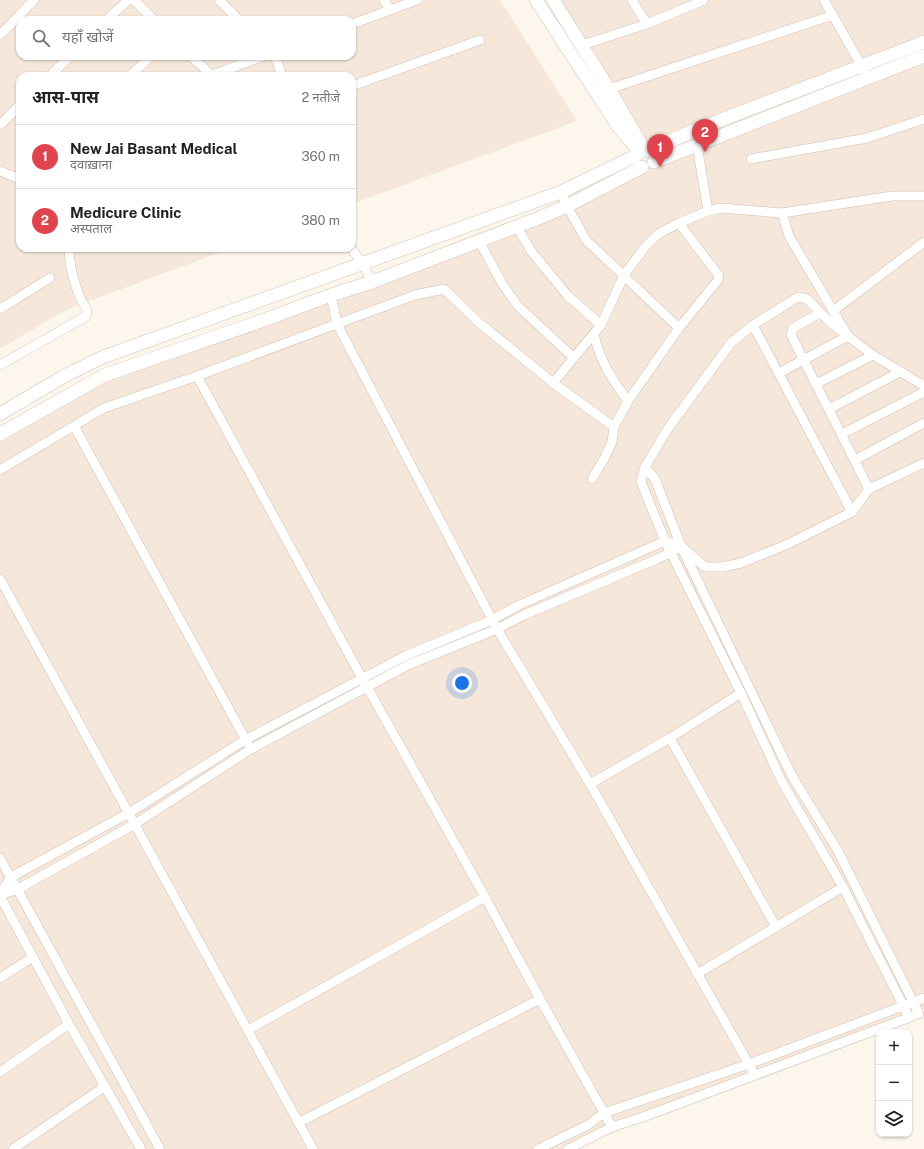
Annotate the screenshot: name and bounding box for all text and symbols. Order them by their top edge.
search box [16,16,356,60]
icon: search [30,27,52,49]
text: यहाँ खोजें [62,28,113,45]
text: आस-पास [32,87,99,107]
text: 2 नतीजे [301,90,340,105]
pin: 2 [692,119,718,152]
pin: 1 [647,134,673,167]
text: New Jai Basant Medical [70,140,237,157]
text: 1 [42,149,48,164]
text: 360 m [302,149,340,164]
text: दवाख़ाना [70,157,112,172]
text: Medicure Clinic [70,204,181,221]
text: 2 [41,213,49,228]
text: 380 m [301,213,340,228]
text: अस्पताल [70,221,112,236]
your location [452,673,472,693]
map controls [876,1029,912,1137]
button: + [876,1029,912,1065]
button: − [876,1065,912,1101]
button: layers [876,1101,912,1137]

